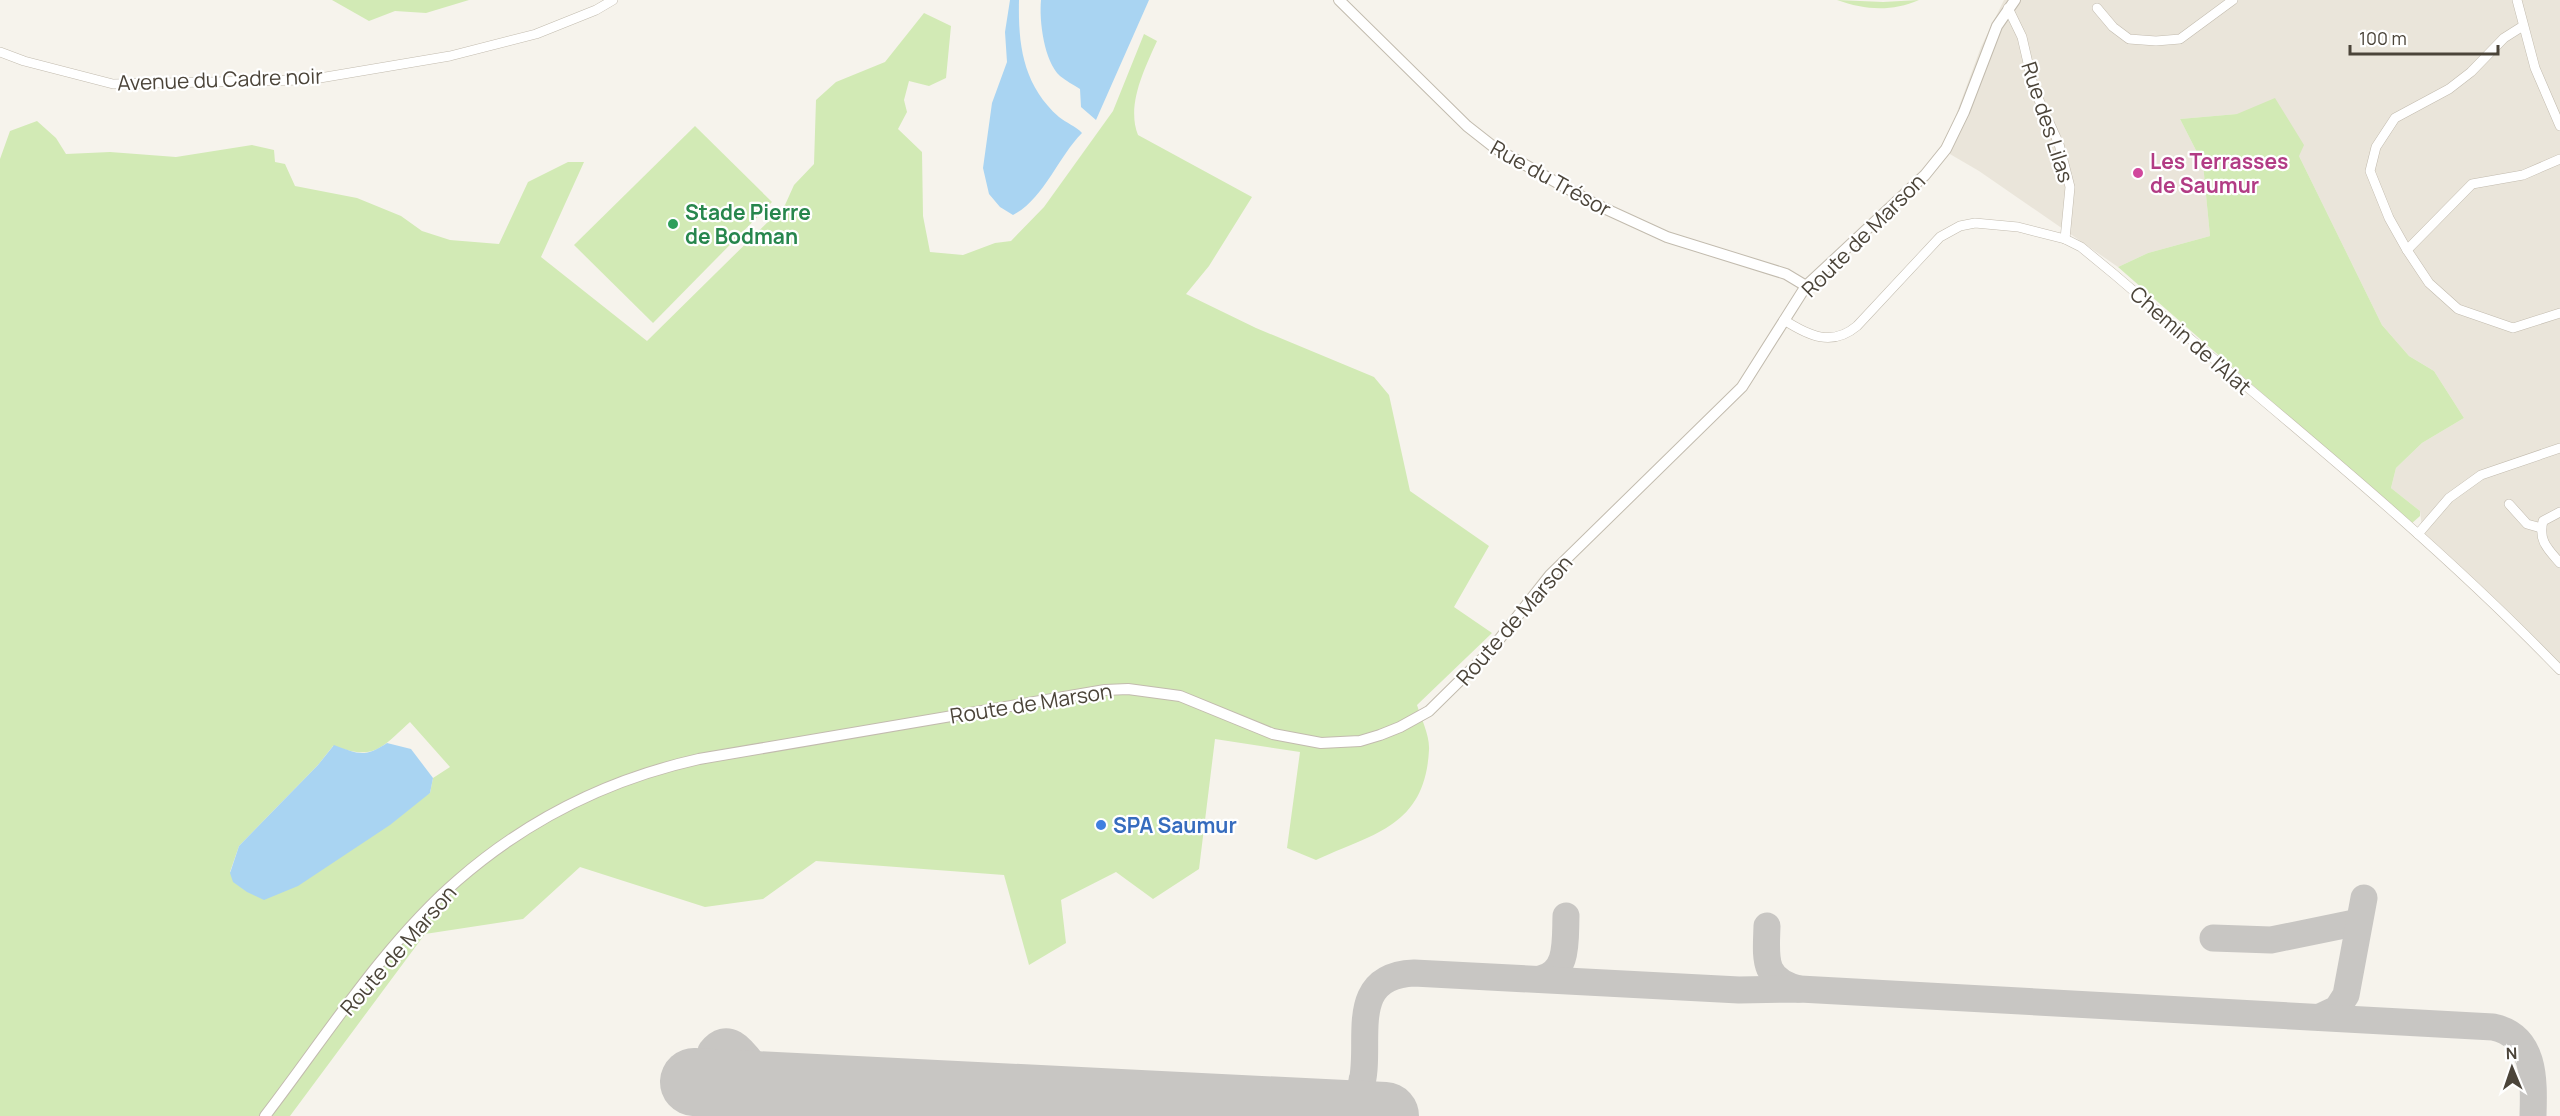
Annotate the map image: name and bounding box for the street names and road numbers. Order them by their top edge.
street label: Rue des Lilas [2015,58,2081,186]
street label: Avenue du Cadre noir [117,61,324,97]
street label: Rue du Trésor [1486,133,1617,223]
street label: Route de Marson [1795,167,1931,303]
street label: Chemin de l'Alat [2124,279,2258,401]
street label: Route de Marson [1450,549,1578,691]
street label: Route de Marson [948,676,1114,730]
street label: Route de Marson [334,879,462,1021]

